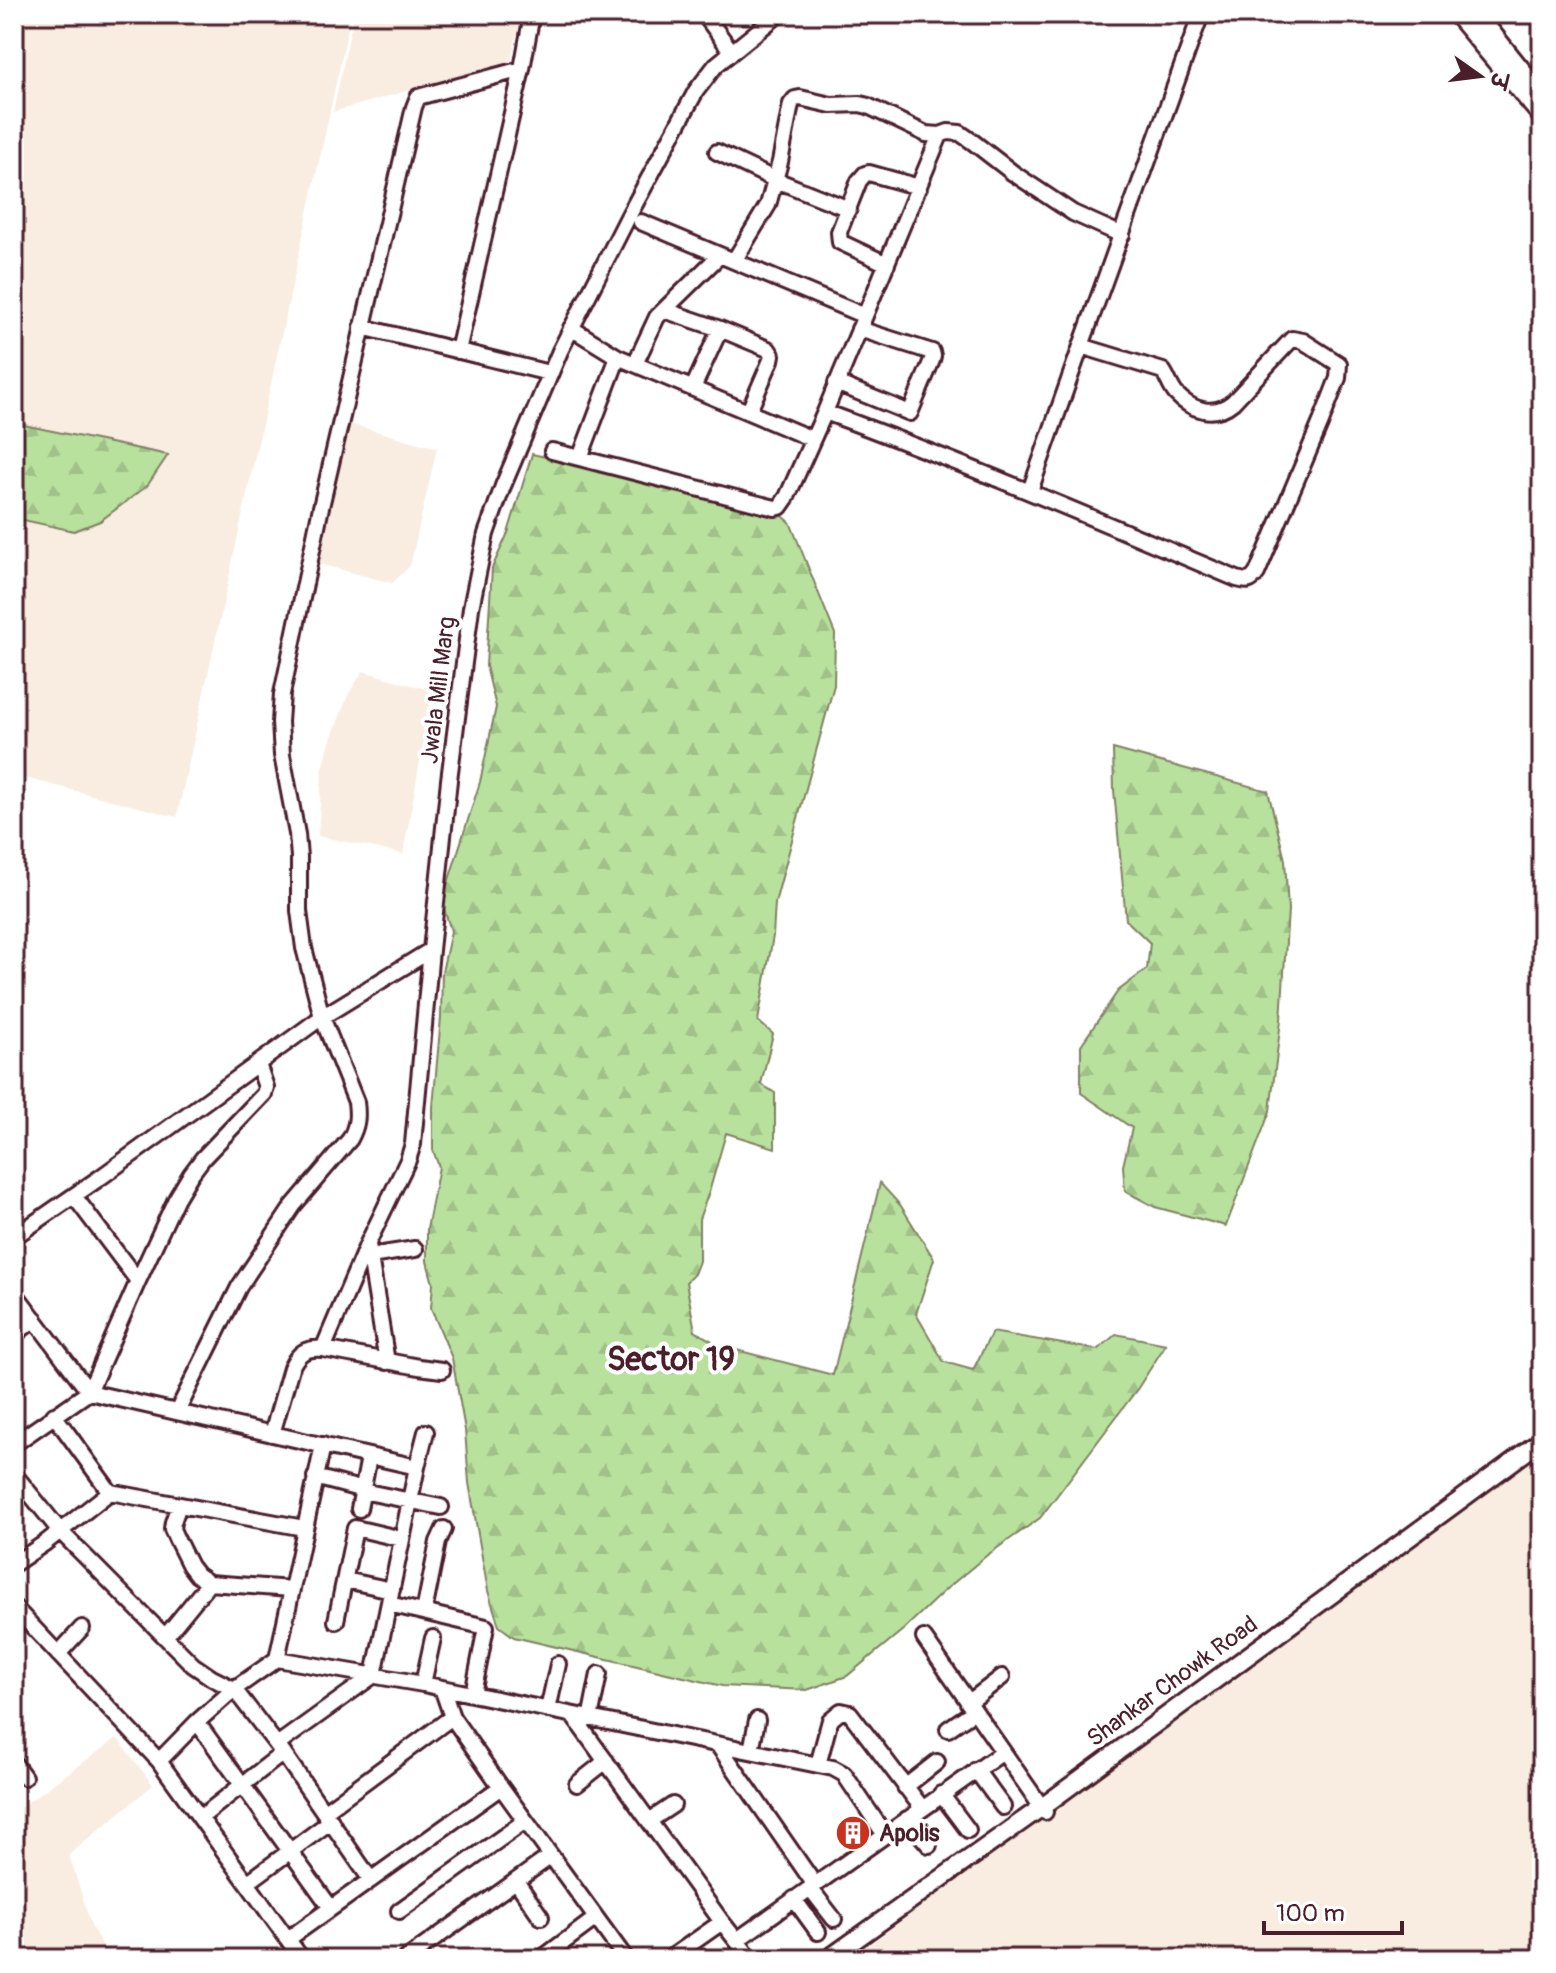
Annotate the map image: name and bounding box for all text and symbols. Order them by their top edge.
north arrow [1440,36,1520,116]
text: उ [1483,68,1514,93]
street label: Jwala Mill Marg [415,615,462,765]
district label: Sector 19 [607,1340,735,1380]
street label: Shankar Chowk Road [1081,1610,1263,1753]
building icon: Apolis [834,1814,872,1852]
place label: Apolis [879,1819,940,1848]
scale bar [1264,1885,1402,1935]
text: 100 m [1276,1899,1345,1928]

